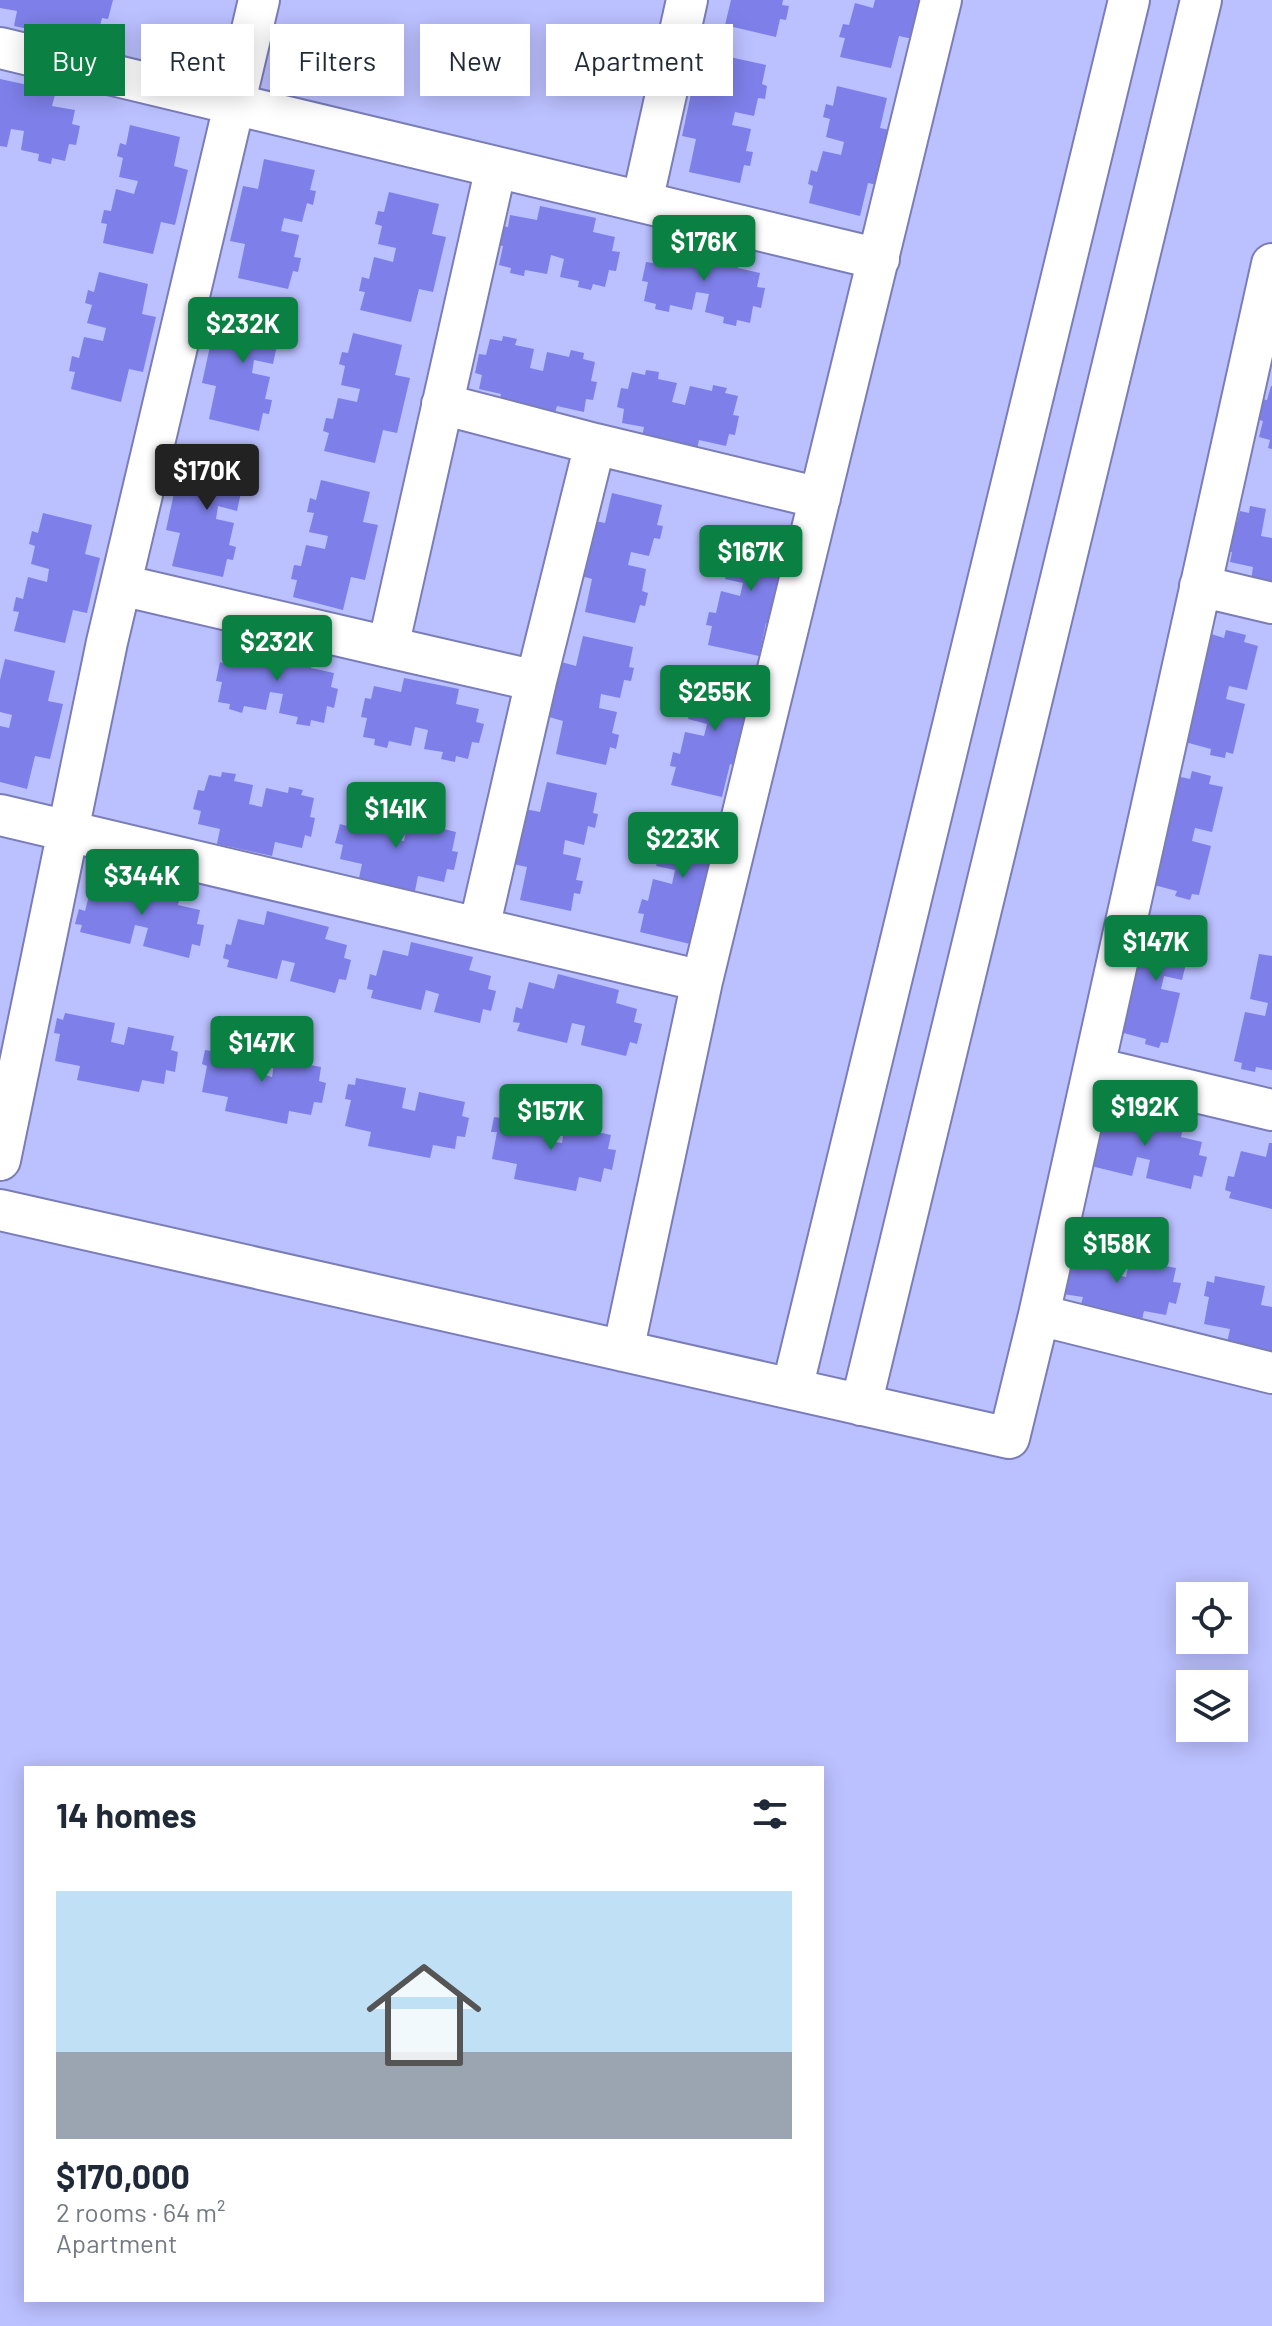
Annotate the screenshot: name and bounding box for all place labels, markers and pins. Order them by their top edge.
pin: $176K [648,215,760,283]
pin: $232K [187,297,299,365]
pin: $170K [151,444,263,512]
pin: $167K [695,525,807,593]
pin: $232K [221,615,333,683]
pin: $255K [659,665,771,733]
pin: $141K [340,782,452,850]
pin: $223K [627,812,739,880]
pin: $344K [86,849,198,917]
pin: $147K [1100,915,1212,983]
pin: $147K [206,1016,318,1084]
pin: $192K [1089,1080,1201,1148]
pin: $157K [495,1084,607,1152]
pin: $158K [1061,1217,1173,1285]

